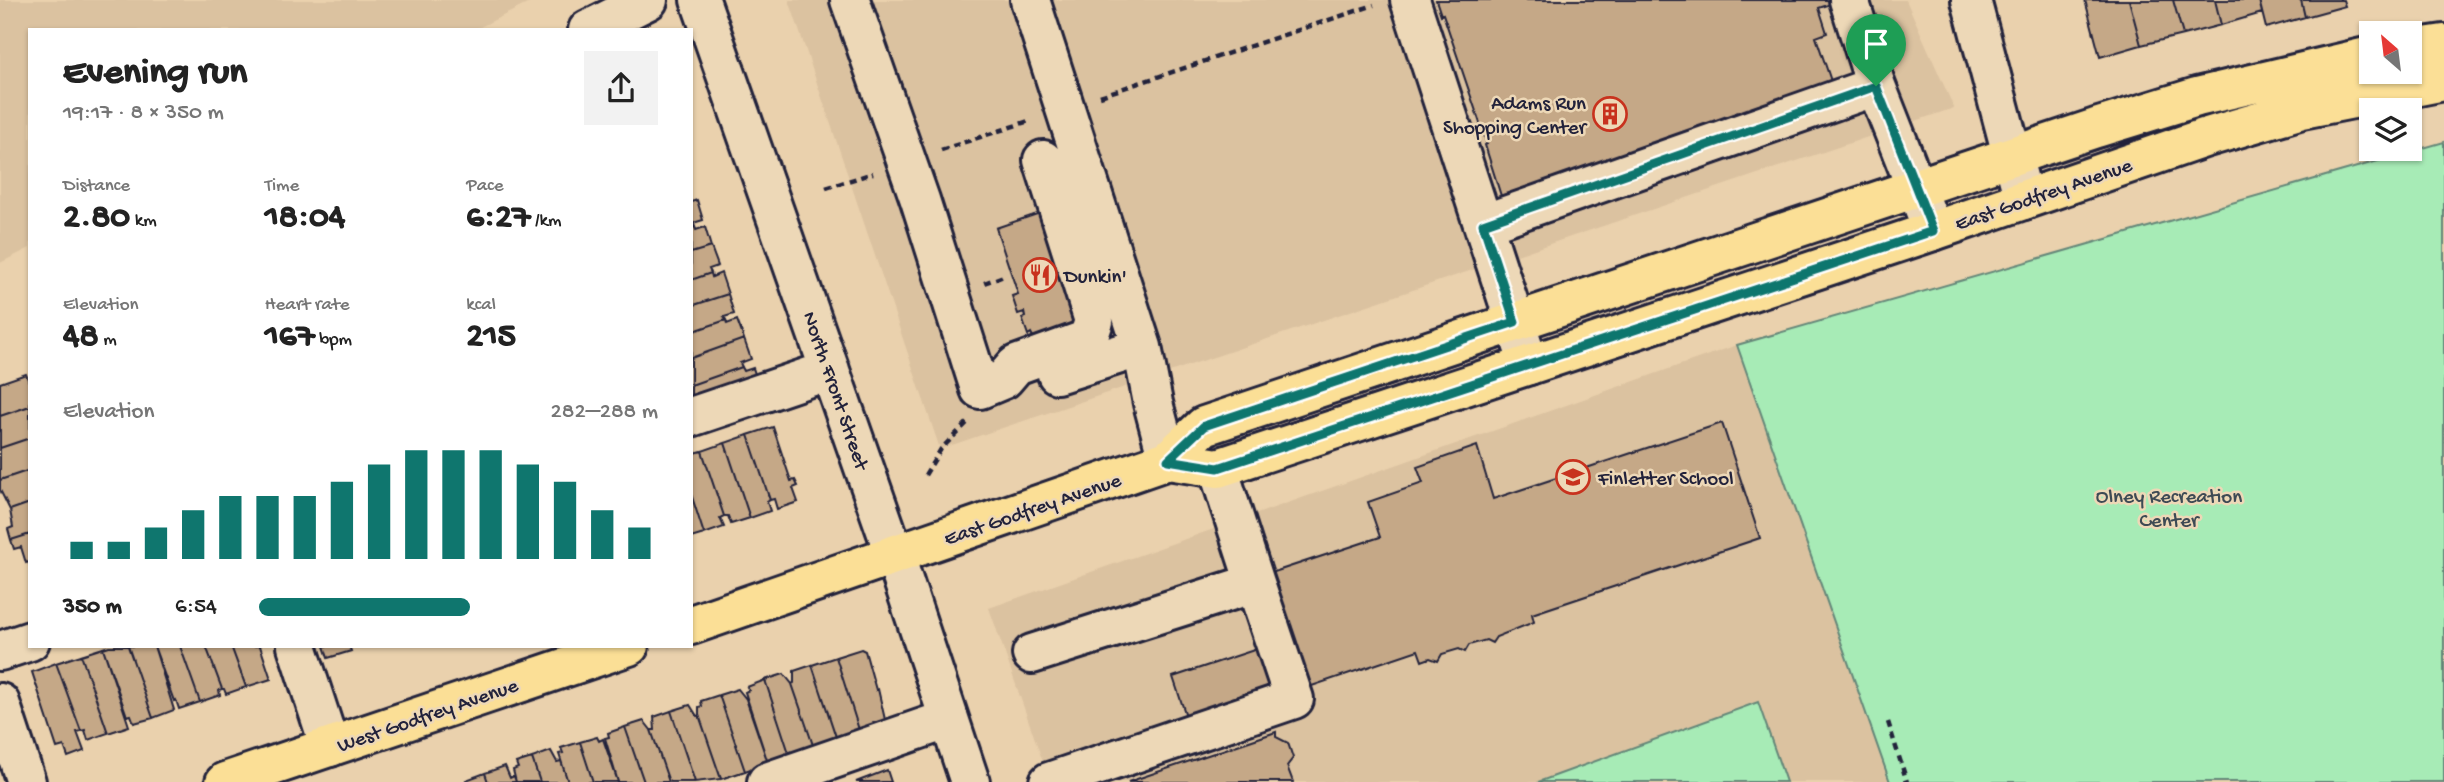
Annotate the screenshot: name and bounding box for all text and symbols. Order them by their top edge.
pin [1846,14,1906,86]
north arrow [2359,21,2422,84]
map controls [2359,21,2422,161]
icon: arrive [1857,25,1895,63]
button: share [584,51,658,125]
text: Evening run [63,52,247,96]
place label: Adams Run Shopping Center [1443,93,1588,142]
building icon: Adams Run Shopping Center [1591,95,1629,133]
button: layers [2359,98,2422,161]
text: 19:17 · 8 × 350 m [63,100,224,127]
street label: East Godfrey Avenue [1952,154,2137,238]
text: Distance [63,175,130,198]
text: Time [265,175,299,198]
text: Pace [466,175,504,198]
text: 2.80 [63,198,130,239]
text: 18:04 [265,198,345,239]
text: 6:27 [466,198,530,239]
text: km [130,210,157,233]
text: /km [530,210,561,233]
restaurant icon: Dunkin' [1021,256,1059,294]
place label: Dunkin' [1062,266,1127,291]
text: Elevation [63,294,139,317]
text: Heart rate [265,294,350,317]
text: kcal [466,294,496,317]
street label: North Front Street [795,309,873,476]
text: 48 [63,317,99,358]
text: 167 [265,317,315,358]
text: 215 [466,317,516,358]
text: m [99,329,117,352]
text: bpm [315,329,352,352]
text: Elevation [63,399,154,426]
text: 282–288 m [551,399,658,426]
school or university icon: Finletter School [1554,458,1592,496]
place label: Finletter School [1597,468,1734,493]
street label: East Godfrey Avenue [941,469,1126,553]
park label: Olney Recreation Center [2096,486,2242,535]
text: 350 m [63,594,122,621]
text: 6:54 [175,594,217,621]
street label: West Godfrey Avenue [334,674,523,760]

